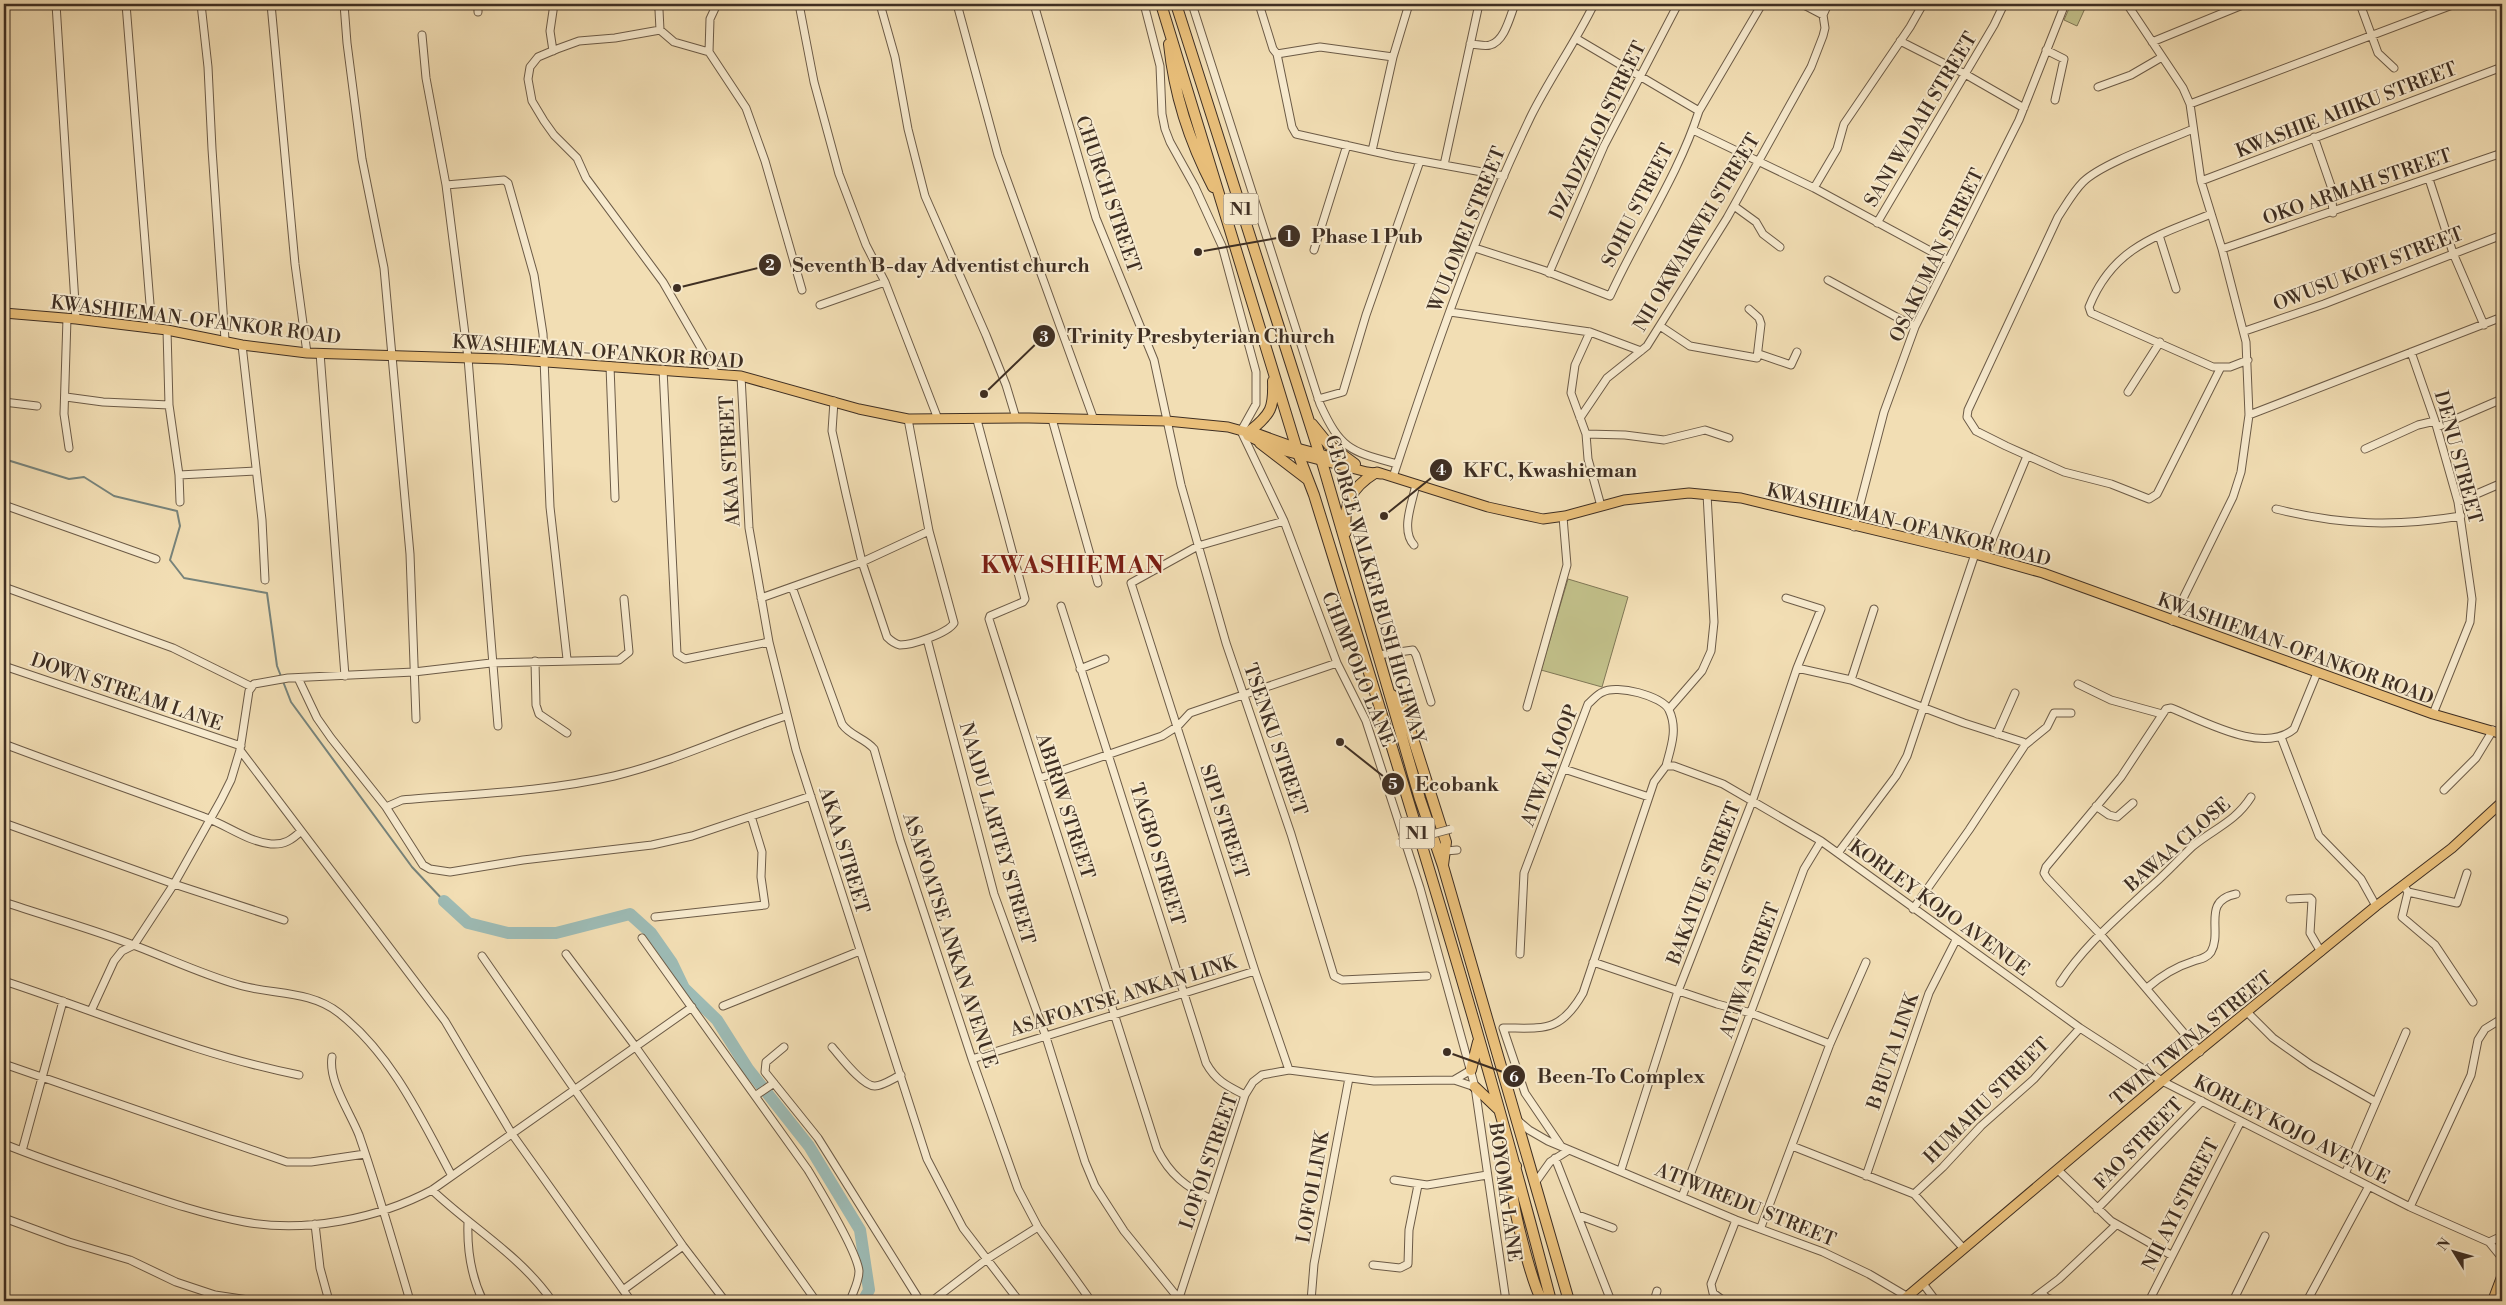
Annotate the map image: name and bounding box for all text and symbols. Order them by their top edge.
street label: SANI WADAH STREET [1859,28,1983,211]
street label: DZADZELOI STREET [1544,37,1652,224]
street label: KWASHIE AHIKU STREET [2232,57,2460,163]
street label: CHURCH STREET [1070,113,1146,276]
street label: NII OKWAIKWEI STREET [1628,129,1766,336]
street label: SOHU STREET [1596,140,1679,271]
street label: WULOMEI STREET [1422,143,1511,316]
street label: OKO ARMAH STREET [2260,143,2455,231]
street label: OSAKUMAN STREET [1884,165,1989,346]
road number: N1 [1224,193,1258,224]
callout: Phase 1 Pub [1276,218,1433,253]
street label: OWUSU KOFI STREET [2270,222,2467,316]
text: Phase 1 Pub [1311,225,1423,250]
text: 1 [1285,227,1293,246]
callout: Seventh B-day Adventist church [757,248,1100,283]
text: Seventh B-day Adventist church [792,254,1090,279]
text: 2 [765,256,775,275]
street label: KWASHIEMAN-OFANKOR ROAD [49,290,342,350]
callout: Trinity Presbyterian Church [1032,319,1345,354]
text: Trinity Presbyterian Church [1067,325,1335,350]
text: 3 [1039,328,1049,347]
street label: KWASHIEMAN-OFANKOR ROAD [451,330,745,374]
street label: DENU STREET [2429,388,2487,526]
street label: AKAA STREET [715,395,745,528]
street label: GEORGE WALKER BUSH HIGHWAY [1319,432,1431,748]
callout: KFC, Kwashieman [1428,453,1647,488]
text: KFC, Kwashieman [1463,459,1638,484]
text: 4 [1436,461,1446,480]
street label: KWASHIEMAN-OFANKOR ROAD [1764,478,2053,572]
district label: KWASHIEMAN [981,551,1165,581]
street label: CHIMPOLO LANE [1316,588,1400,750]
street label: KWASHIEMAN-OFANKOR ROAD [2154,588,2437,710]
street label: DOWN STREAM LANE [27,648,226,736]
street label: TSENKU STREET [1238,660,1312,819]
street label: ATWEA LOOP [1515,701,1584,831]
street label: NAADU LARTEY STREET [954,720,1040,947]
street label: ABIRIW STREET [1030,730,1100,882]
street label: SIPI STREET [1194,761,1254,882]
callout: Ecobank [1380,766,1510,801]
text: Ecobank [1415,773,1500,798]
text: 5 [1388,775,1398,794]
street label: TAGBO STREET [1124,780,1190,928]
street label: AKAA STREET [813,783,875,917]
street label: BAWAA CLOSE [2119,792,2236,898]
street label: BAKATUE STREET [1661,799,1746,969]
street label: ASAFOATSE ANKAN AVENUE [897,809,1003,1071]
road number: N1 [1400,818,1434,848]
street label: KORLEY KOJO AVENUE [1845,834,2034,981]
street label: ATIWA STREET [1714,899,1786,1042]
street label: ASAFOATSE ANKAN LINK [1006,950,1241,1042]
street label: TWIN TWINA STREET [2106,966,2277,1111]
street label: B BUTA LINK [1861,989,1924,1114]
street label: HUMAHU STREET [1919,1033,2055,1169]
callout: Been-To Complex [1502,1059,1715,1094]
text: Been-To Complex [1537,1065,1706,1090]
text: 6 [1509,1068,1519,1087]
street label: KORLEY KOJO AVENUE [2189,1070,2394,1190]
street label: LOFOI STREET [1174,1090,1243,1233]
street label: FAO STREET [2089,1093,2188,1195]
street label: BOYOMA LANE [1483,1120,1527,1263]
street label: LOFOI LINK [1291,1128,1335,1245]
street label: NII AYI STREET [2137,1134,2225,1275]
street label: ATIWIREDU STREET [1651,1157,1839,1252]
north arrow [2428,1228,2478,1278]
text: N [2434,1235,2455,1255]

